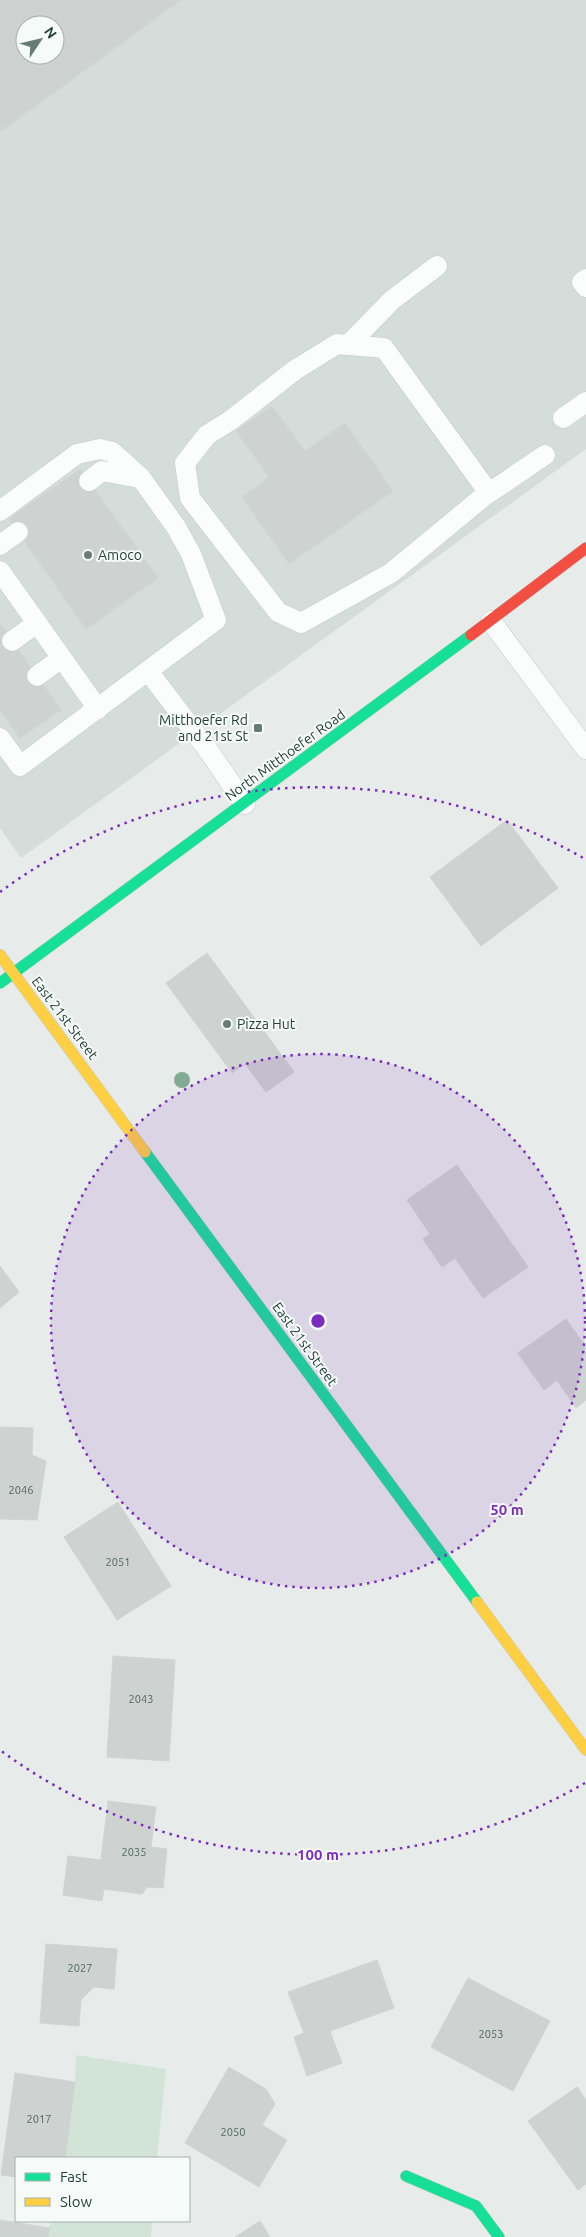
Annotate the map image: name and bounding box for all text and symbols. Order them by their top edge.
north arrow [15,15,65,65]
text: N [41,24,60,41]
place label: Amoco [98,547,142,563]
marker: Amoco [82,549,94,561]
street label: North Mitthoefer Road [222,706,348,804]
place label: Mitthoefer Rd and 21st St [159,712,248,744]
marker: Mitthoefer Rd and 21st St [252,722,264,734]
street label: East 21st Street [29,973,102,1063]
place label: Pizza Hut [237,1016,296,1032]
marker: Pizza Hut [221,1018,233,1030]
street label: East 21st Street [269,1299,341,1389]
centre of rings [309,1312,327,1330]
house number: 2046 [9,1484,33,1496]
text: 50 m [490,1501,524,1518]
house number: 2051 [106,1556,130,1568]
house number: 2043 [129,1693,153,1705]
house number: 2035 [122,1846,146,1858]
text: 100 m [297,1846,339,1863]
house number: 2027 [68,1962,92,1974]
house number: 2053 [479,2028,503,2040]
house number: 2017 [27,2113,51,2125]
house number: 2050 [221,2126,245,2138]
legend [15,2157,190,2222]
text: Fast [60,2168,88,2185]
text: Slow [60,2193,93,2210]

